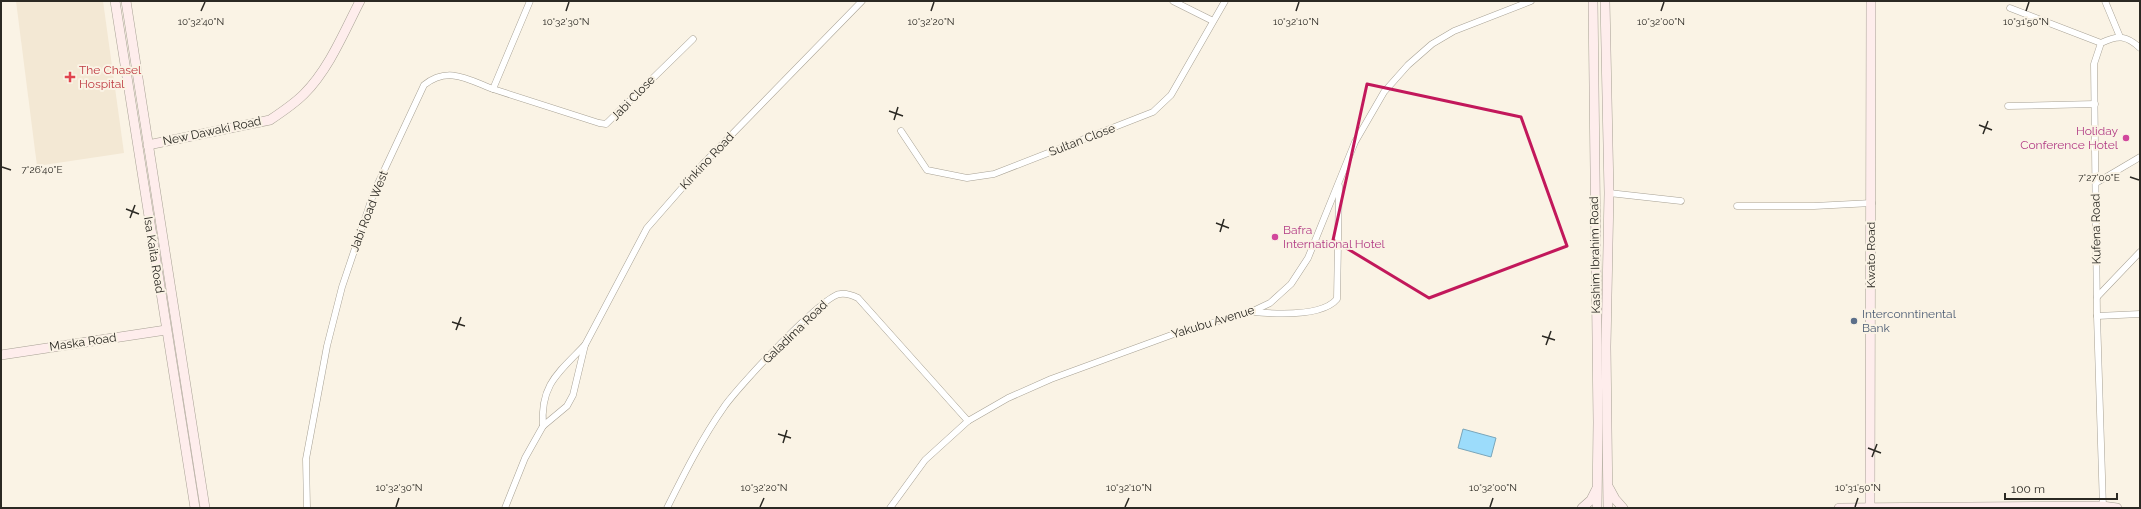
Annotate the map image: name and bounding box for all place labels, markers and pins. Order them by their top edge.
place label: The Chasel Hospital [79,63,142,91]
marker: The Chasel Hospital [64,71,76,83]
place label: Holiday Conference Hotel [2020,124,2119,152]
marker: Holiday Conference Hotel [2121,133,2131,143]
place label: Bafra International Hotel [1283,223,1386,251]
marker: Bafra International Hotel [1270,232,1280,242]
place label: Interconntinental Bank [1862,307,1957,335]
marker: Interconntinental Bank [1849,316,1859,326]

